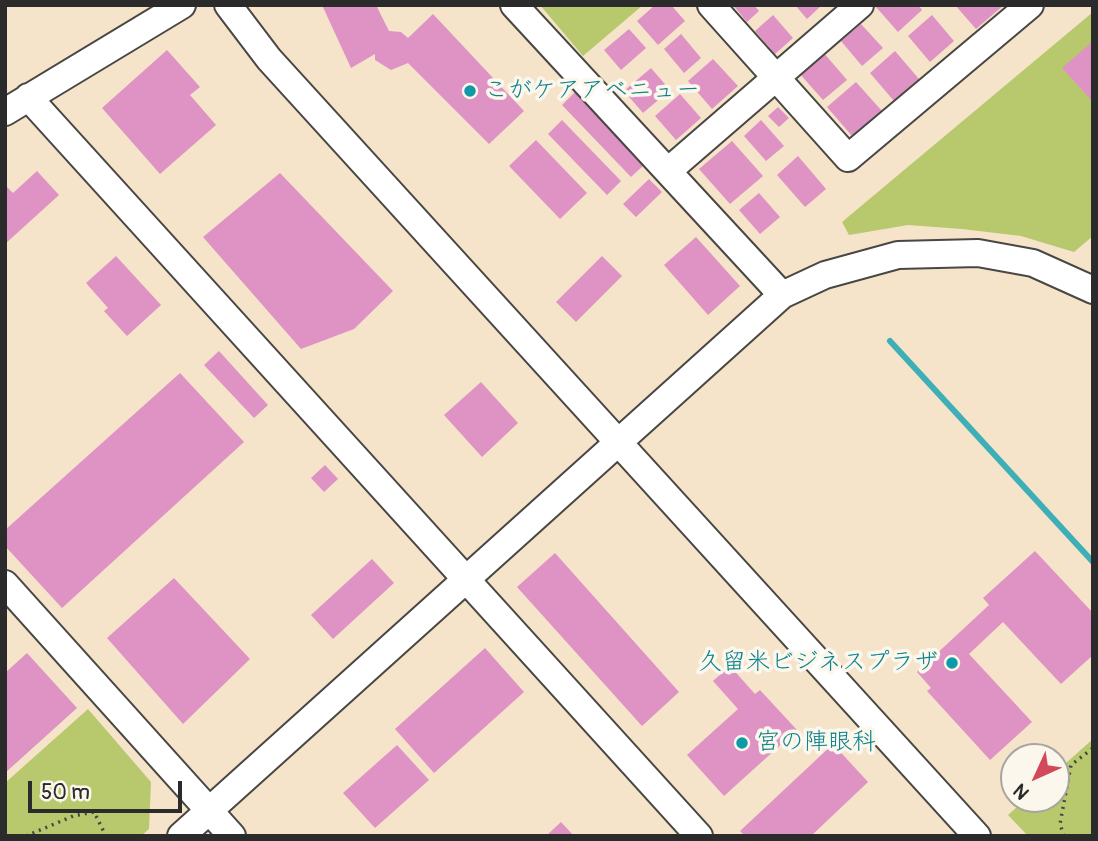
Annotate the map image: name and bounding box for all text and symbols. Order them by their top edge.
place label: こがケアアベニュー [484,77,700,105]
marker: こがケアアベニュー [462,83,478,99]
place label: 久留米ビジネスプラザ [698,649,938,677]
marker: 久留米ビジネスプラザ [944,655,960,671]
place label: 宮の陣眼科 [756,729,876,757]
marker: 宮の陣眼科 [734,735,750,751]
north arrow [1000,743,1070,813]
scale bar [32,768,186,812]
text: N [1009,778,1035,804]
text: 50 m [41,779,90,806]

